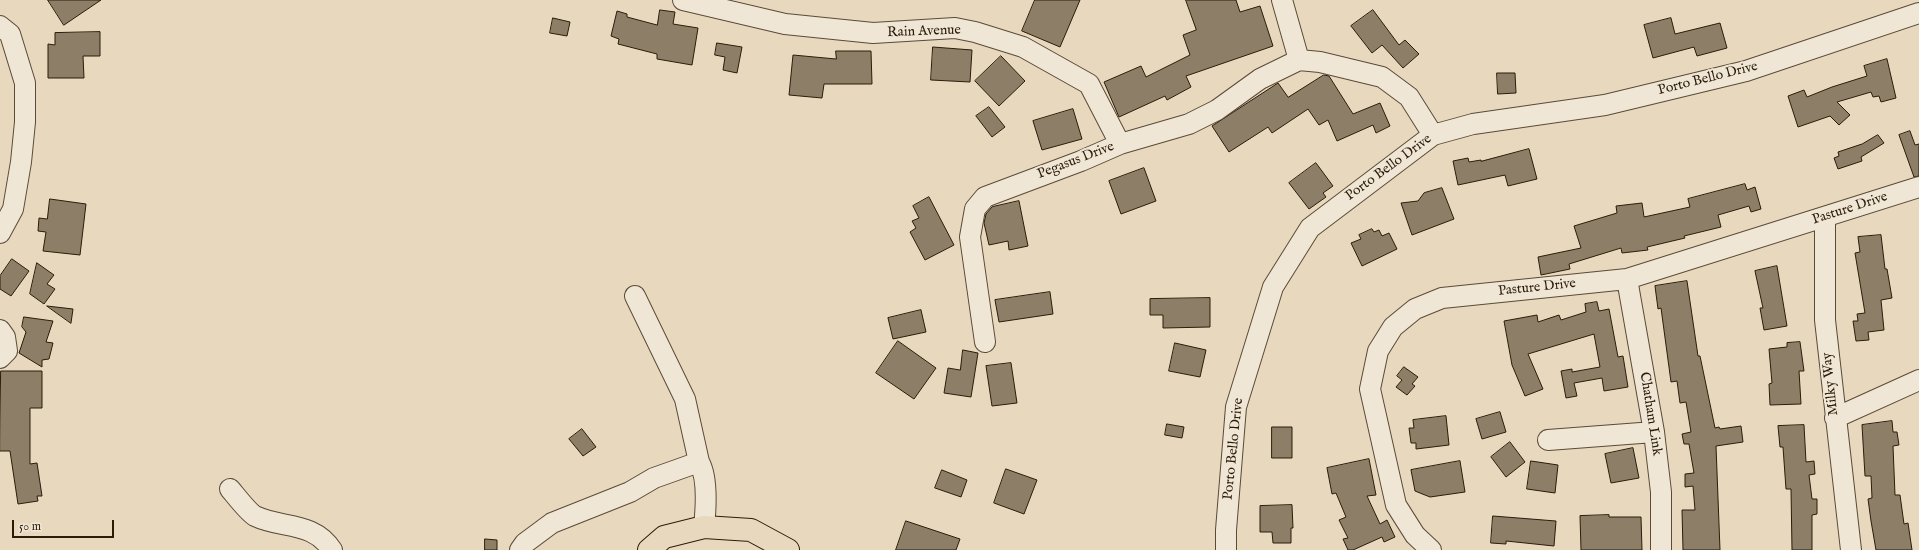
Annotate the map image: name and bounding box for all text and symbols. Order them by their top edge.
street label: Rain Avenue [887,22,961,42]
street label: Porto Bello Drive [1656,58,1760,100]
street label: Porto Bello Drive [1343,131,1435,205]
street label: Pegasus Drive [1035,139,1117,183]
street label: Pasture Drive [1810,189,1890,229]
street label: Pasture Drive [1497,276,1577,300]
street label: Milky Way [1819,352,1843,416]
street label: Chatham Link [1635,371,1665,457]
street label: Porto Bello Drive [1220,397,1248,501]
scale bar [14,512,116,538]
text: 50 m [19,519,41,534]

